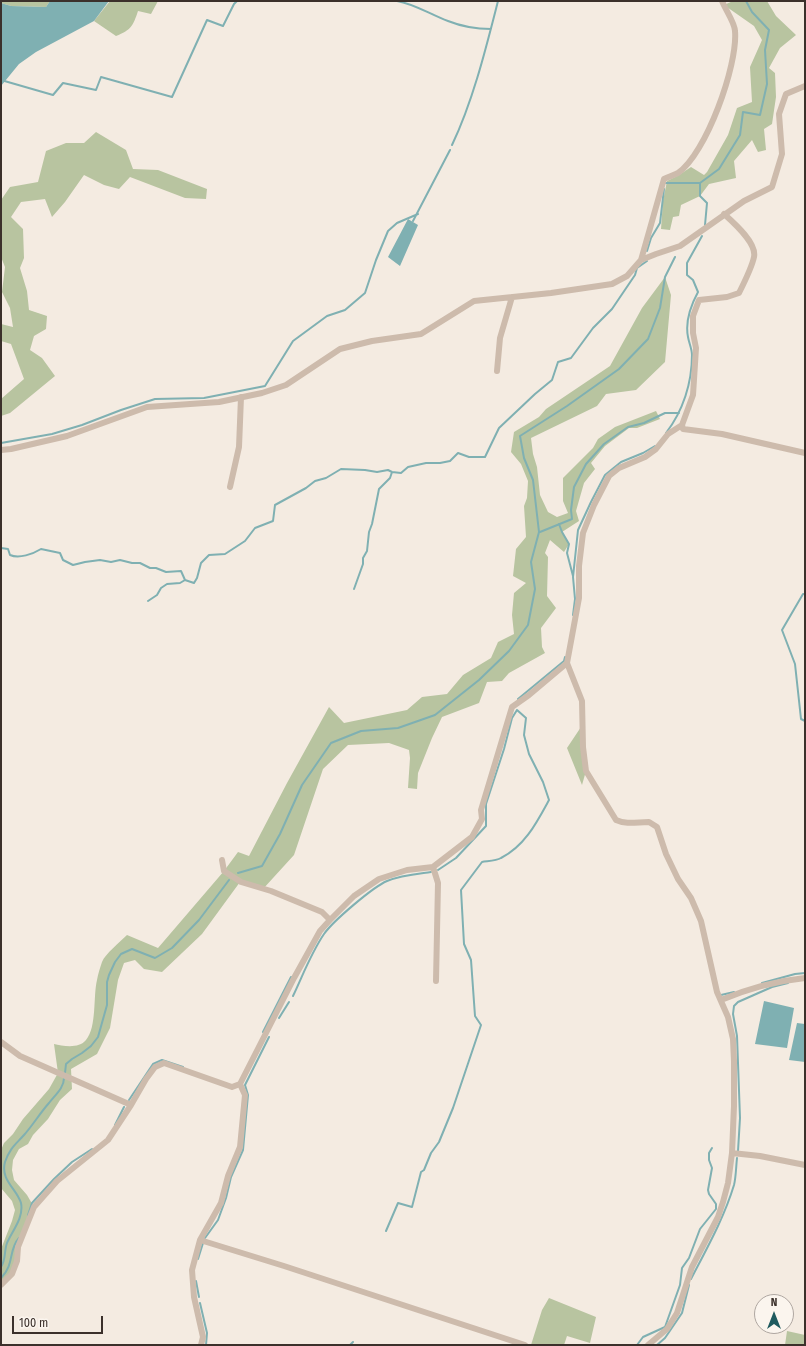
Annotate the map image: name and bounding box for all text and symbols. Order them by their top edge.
north arrow [754,1294,794,1334]
text: N [771,1296,777,1309]
scale bar [14,1308,105,1334]
text: 100 m [19,1316,48,1330]

